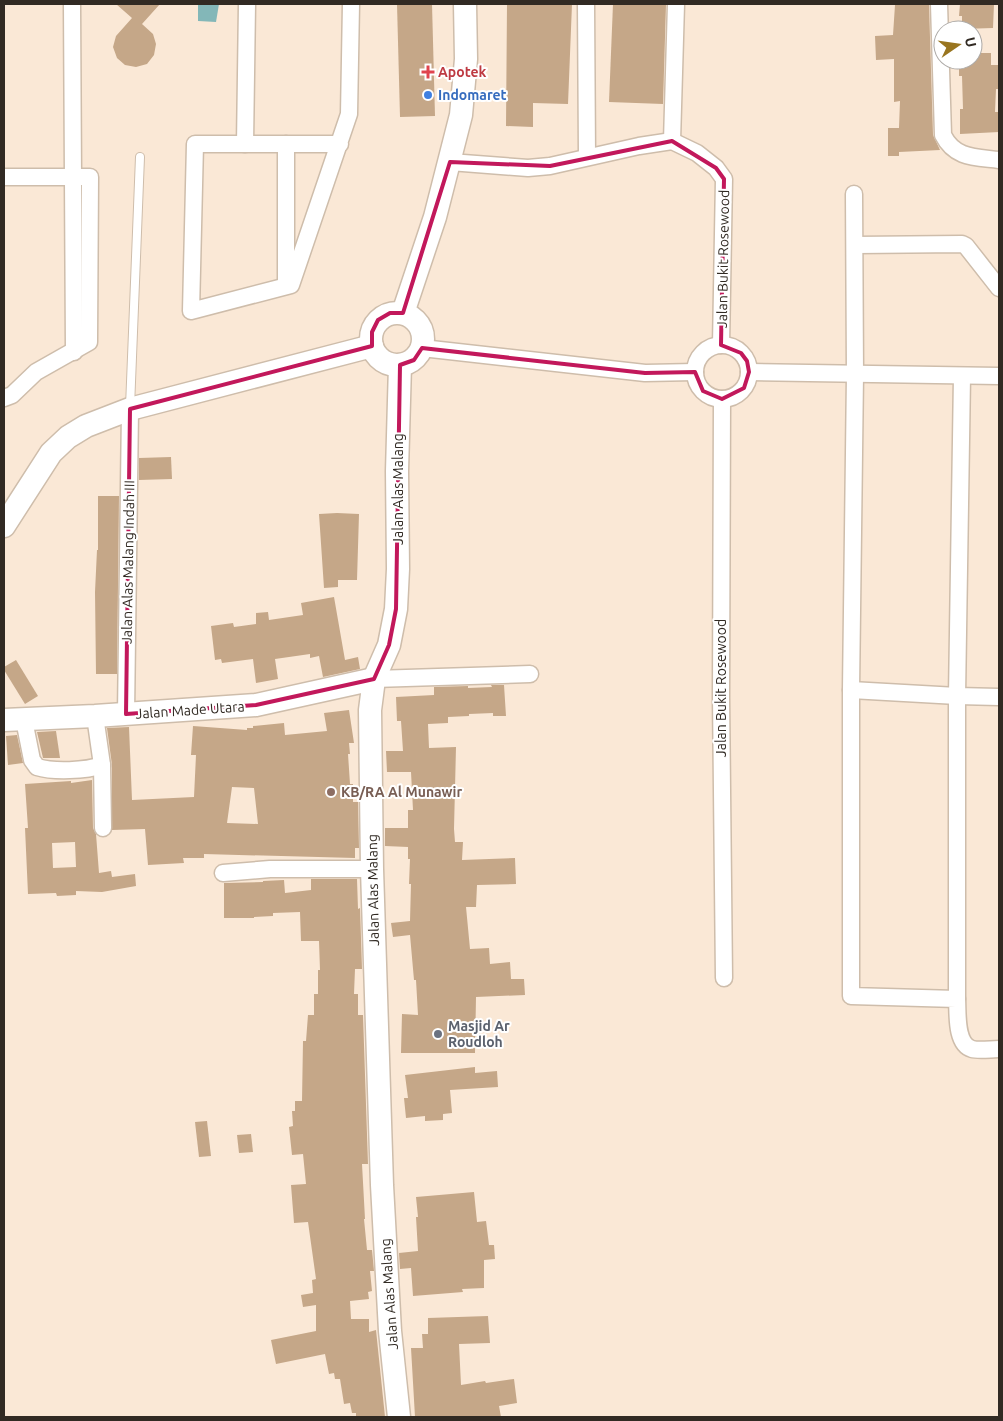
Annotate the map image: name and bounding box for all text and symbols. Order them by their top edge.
north arrow [933,20,983,70]
text: U [962,35,980,49]
place label: Apotek [438,64,487,80]
marker: Apotek [422,66,434,78]
place label: Indomaret [438,87,507,103]
marker: Indomaret [422,89,434,101]
street label: Jalan Bukit Rosewood [714,190,732,328]
street label: Jalan Alas Malang [390,433,406,545]
street label: Jalan Alas Malang Indah III [119,480,137,644]
street label: Jalan Bukit Rosewood [713,619,729,757]
street label: Jalan Made Utara [135,698,245,722]
place label: KB/RA Al Munawir [341,784,462,800]
marker: KB/RA Al Munawir [325,786,337,798]
street label: Jalan Alas Malang [364,834,382,946]
place label: Masjid Ar Roudloh [448,1018,510,1050]
marker: Masjid Ar Roudloh [432,1028,444,1040]
street label: Jalan Alas Malang [377,1238,401,1350]

